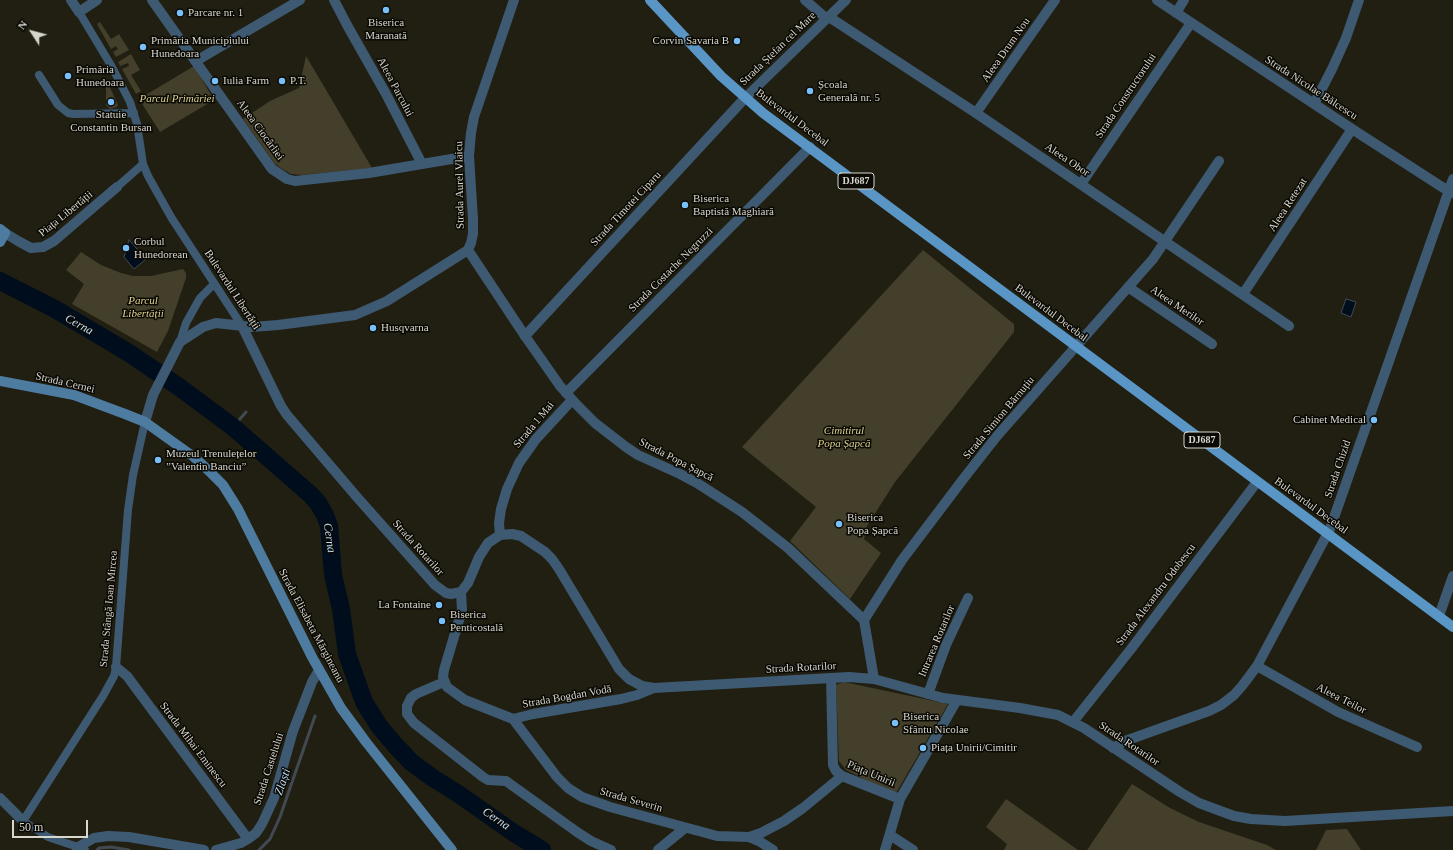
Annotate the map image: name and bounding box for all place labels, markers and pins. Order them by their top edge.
marker: Biserica Maranată [381,5,391,15]
place label: Parcare nr. 1 [188,6,243,20]
marker: Parcare nr. 1 [175,8,185,18]
place label: Biserica Maranată [365,16,407,42]
place label: Primăria Municipiului Hunedoara [151,34,249,60]
place label: Corvin Savaria B [653,34,729,48]
marker: Corvin Savaria B [732,36,742,46]
marker: Primăria Municipiului Hunedoara [138,42,148,52]
place label: Primăria Hunedoara [76,63,124,89]
marker: Primăria Hunedoara [63,71,73,81]
place label: Iulia Farm [223,74,269,88]
place label: P.T. [290,74,306,88]
marker: Iulia Farm [210,76,220,86]
marker: P.T. [277,76,287,86]
place label: Școala Generală nr. 5 [818,78,880,104]
marker: Școala Generală nr. 5 [805,86,815,96]
marker: Statuie Constantin Bursan [106,97,116,107]
place label: Statuie Constantin Bursan [70,108,152,134]
place label: Biserica Baptistă Maghiară [693,192,774,218]
marker: Biserica Baptistă Maghiară [680,200,690,210]
place label: Corbul Hunedorean [134,235,188,261]
marker: Corbul Hunedorean [121,243,131,253]
place label: Husqvarna [381,321,429,335]
marker: Husqvarna [368,323,378,333]
place label: Cabinet Medical [1293,413,1366,427]
marker: Cabinet Medical [1369,415,1379,425]
place label: Muzeul Trenulețelor ”Valentin Banciu” [166,447,256,473]
marker: Muzeul Trenulețelor ”Valentin Banciu” [153,455,163,465]
place label: Biserica Popa Șapcă [847,511,898,537]
marker: Biserica Popa Șapcă [834,519,844,529]
place label: La Fontaine [378,598,431,612]
marker: La Fontaine [434,600,444,610]
place label: Biserica Penticostală [450,608,503,634]
marker: Biserica Penticostală [437,616,447,626]
place label: Biserica Sfântu Nicolae [903,710,969,736]
marker: Biserica Sfântu Nicolae [890,718,900,728]
place label: Piața Unirii/Cimitir [931,741,1017,755]
marker: Piața Unirii/Cimitir [918,743,928,753]

